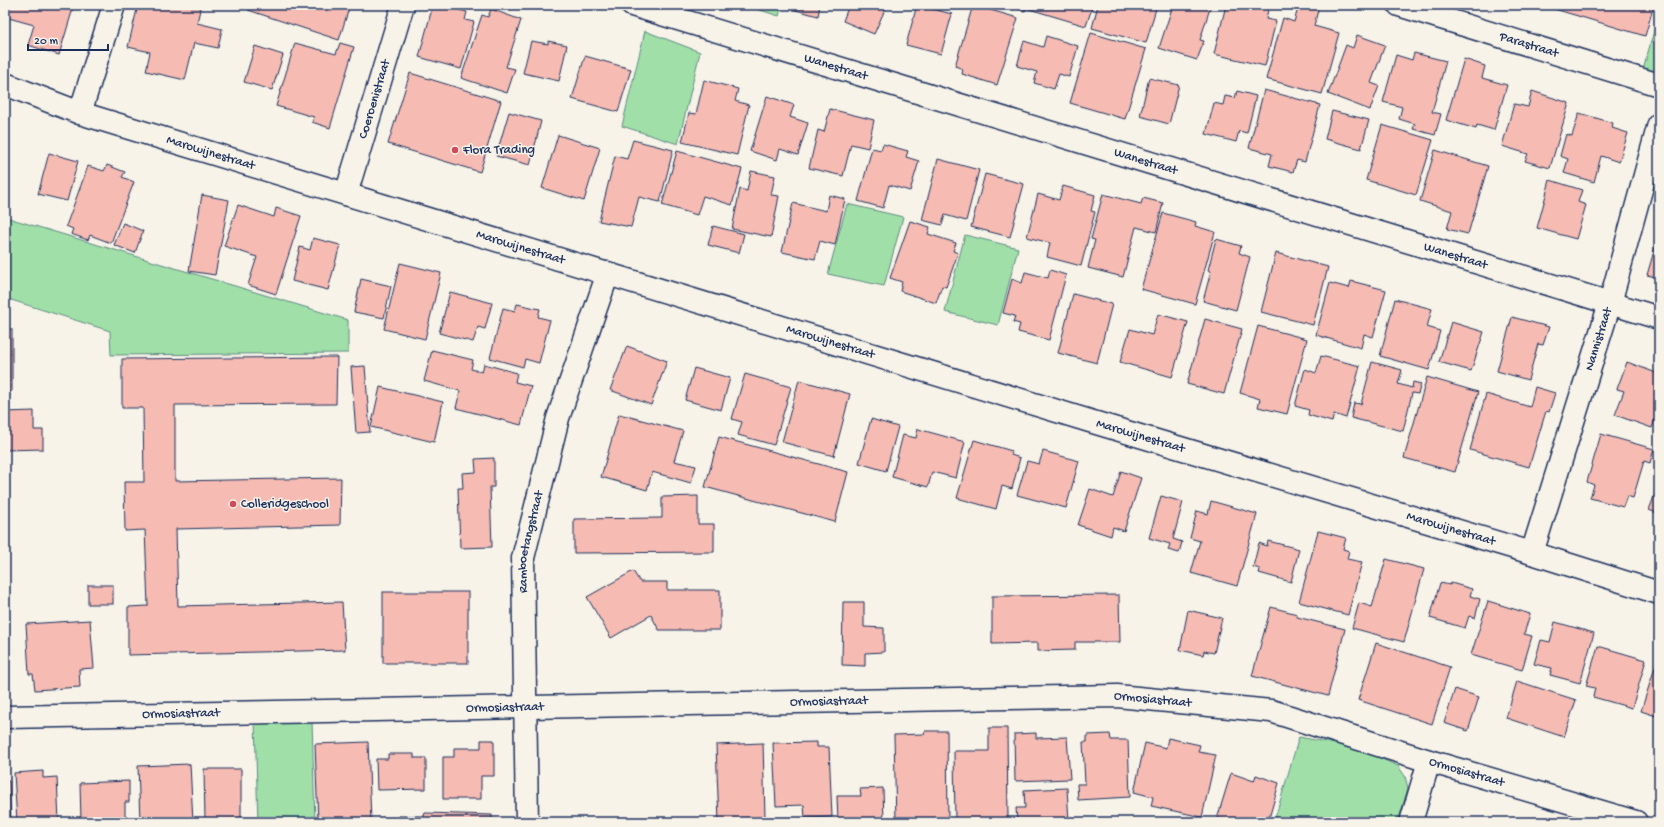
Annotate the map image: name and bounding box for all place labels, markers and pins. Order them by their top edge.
place label: Flora Trading [462,143,535,158]
marker: Flora Trading [450,145,460,155]
place label: Colleridgeschool [241,497,329,512]
marker: Colleridgeschool [228,499,238,509]

